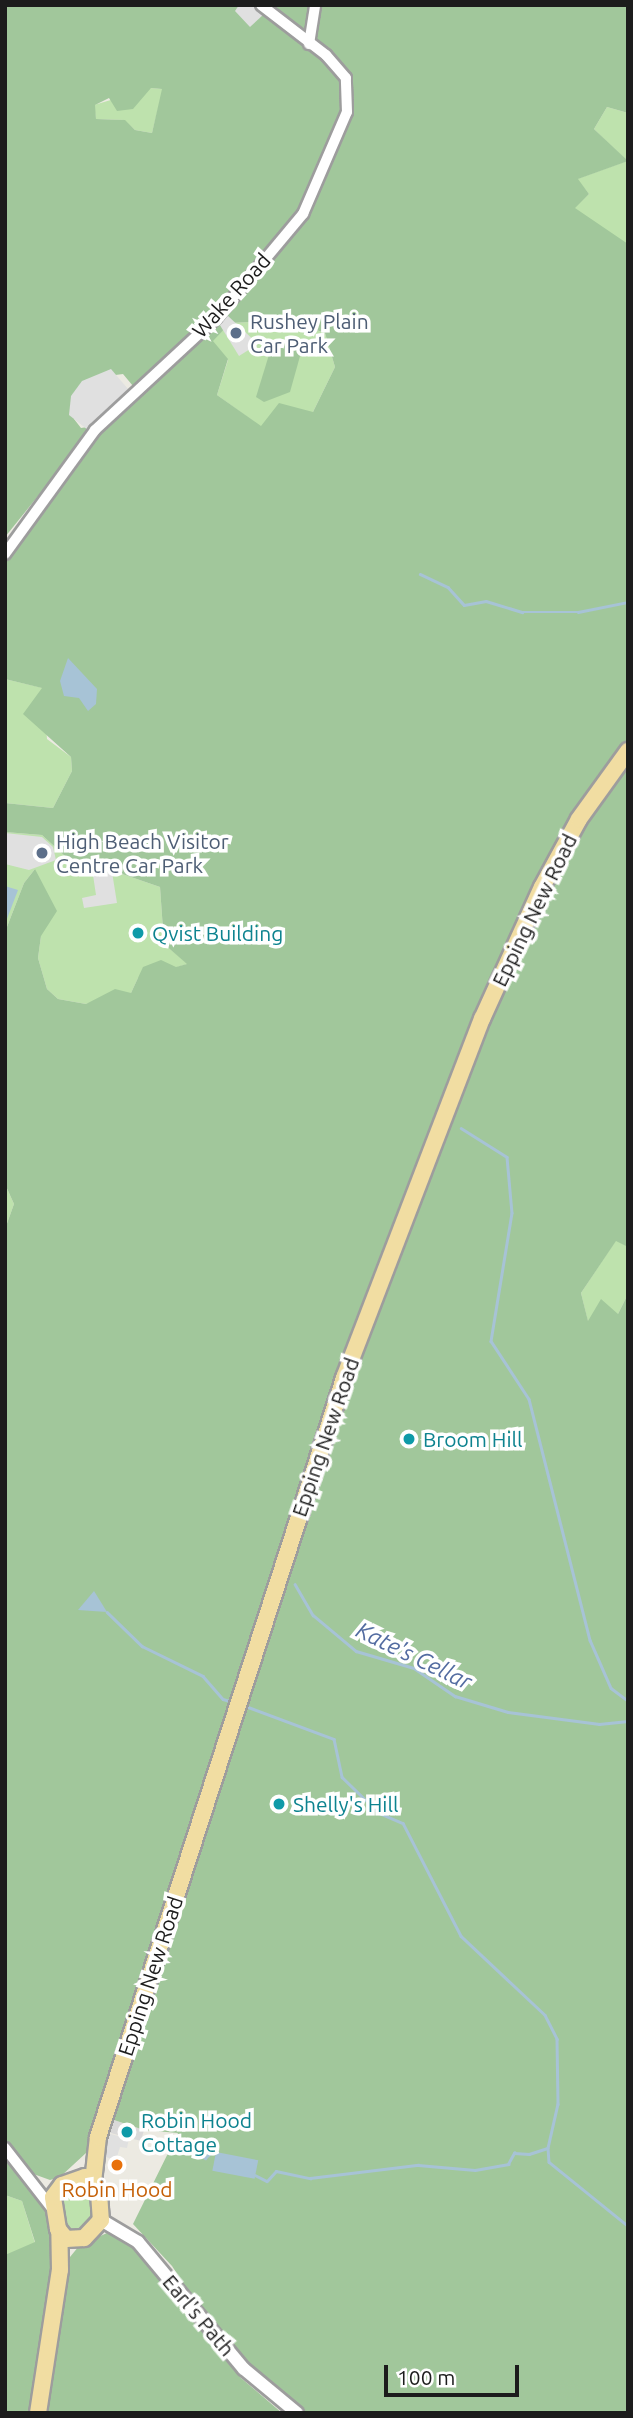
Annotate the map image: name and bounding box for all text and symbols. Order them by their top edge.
street label: Wake Road [187,248,275,342]
place label: Rushey Plain Car Park [250,308,369,358]
marker: Rushey Plain Car Park [228,325,244,341]
place label: High Beach Visitor Centre Car Park [56,828,229,878]
street label: Epping New Road [486,830,582,990]
marker: High Beach Visitor Centre Car Park [34,845,50,861]
place label: Qvist Building [152,920,283,946]
marker: Qvist Building [130,925,146,941]
street label: Epping New Road [286,1354,364,1520]
place label: Broom Hill [423,1426,523,1452]
marker: Broom Hill [401,1431,417,1447]
water label: Kate's Cellar [352,1616,476,1696]
place label: Shelly's Hill [293,1791,398,1817]
marker: Shelly's Hill [271,1796,287,1812]
street label: Epping New Road [112,1893,188,2059]
place label: Robin Hood Cottage [141,2107,252,2157]
marker: Robin Hood Cottage [119,2124,135,2140]
marker: Robin Hood [109,2157,125,2173]
place label: Robin Hood [61,2176,173,2202]
street label: Earl's Path [158,2269,240,2361]
scale bar [388,2352,523,2396]
text: 100 m [397,2365,455,2389]

